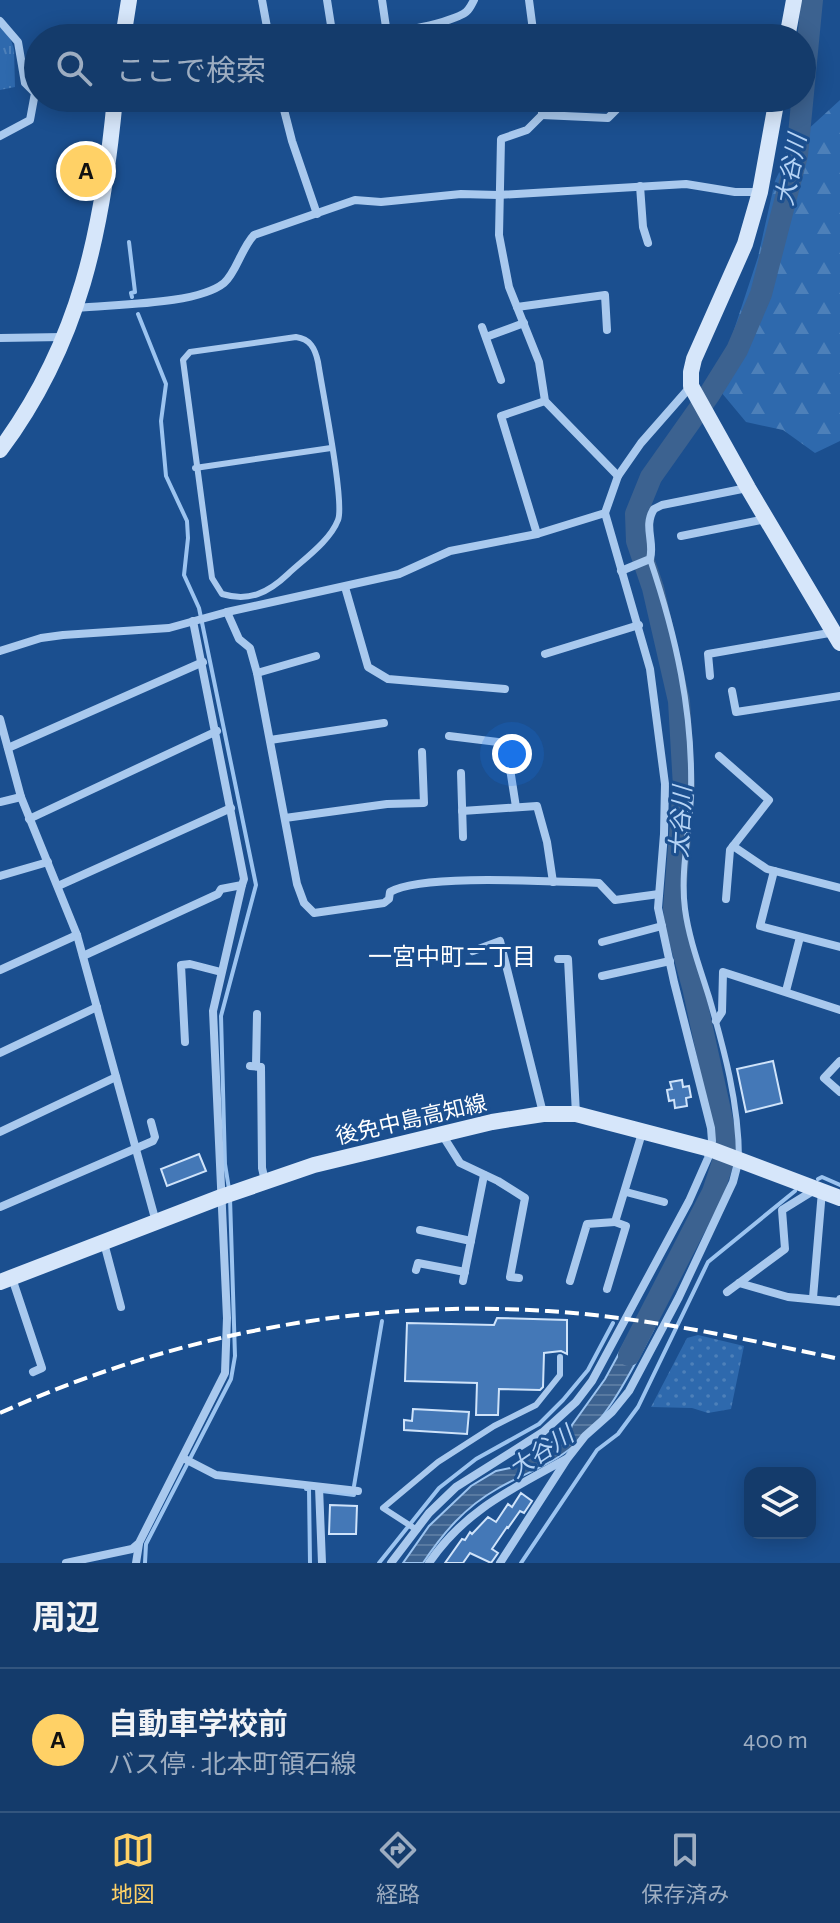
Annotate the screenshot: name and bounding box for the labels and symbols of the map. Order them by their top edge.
water label: 大谷川 [771,129,811,208]
pin: A [60,141,112,201]
your location [492,734,532,774]
water label: 大谷川 [666,782,696,859]
district label: 一宮中町二丁目 [368,944,536,970]
street label: 後免中島高知線 [333,1091,489,1148]
water label: 大谷川 [504,1419,581,1483]

